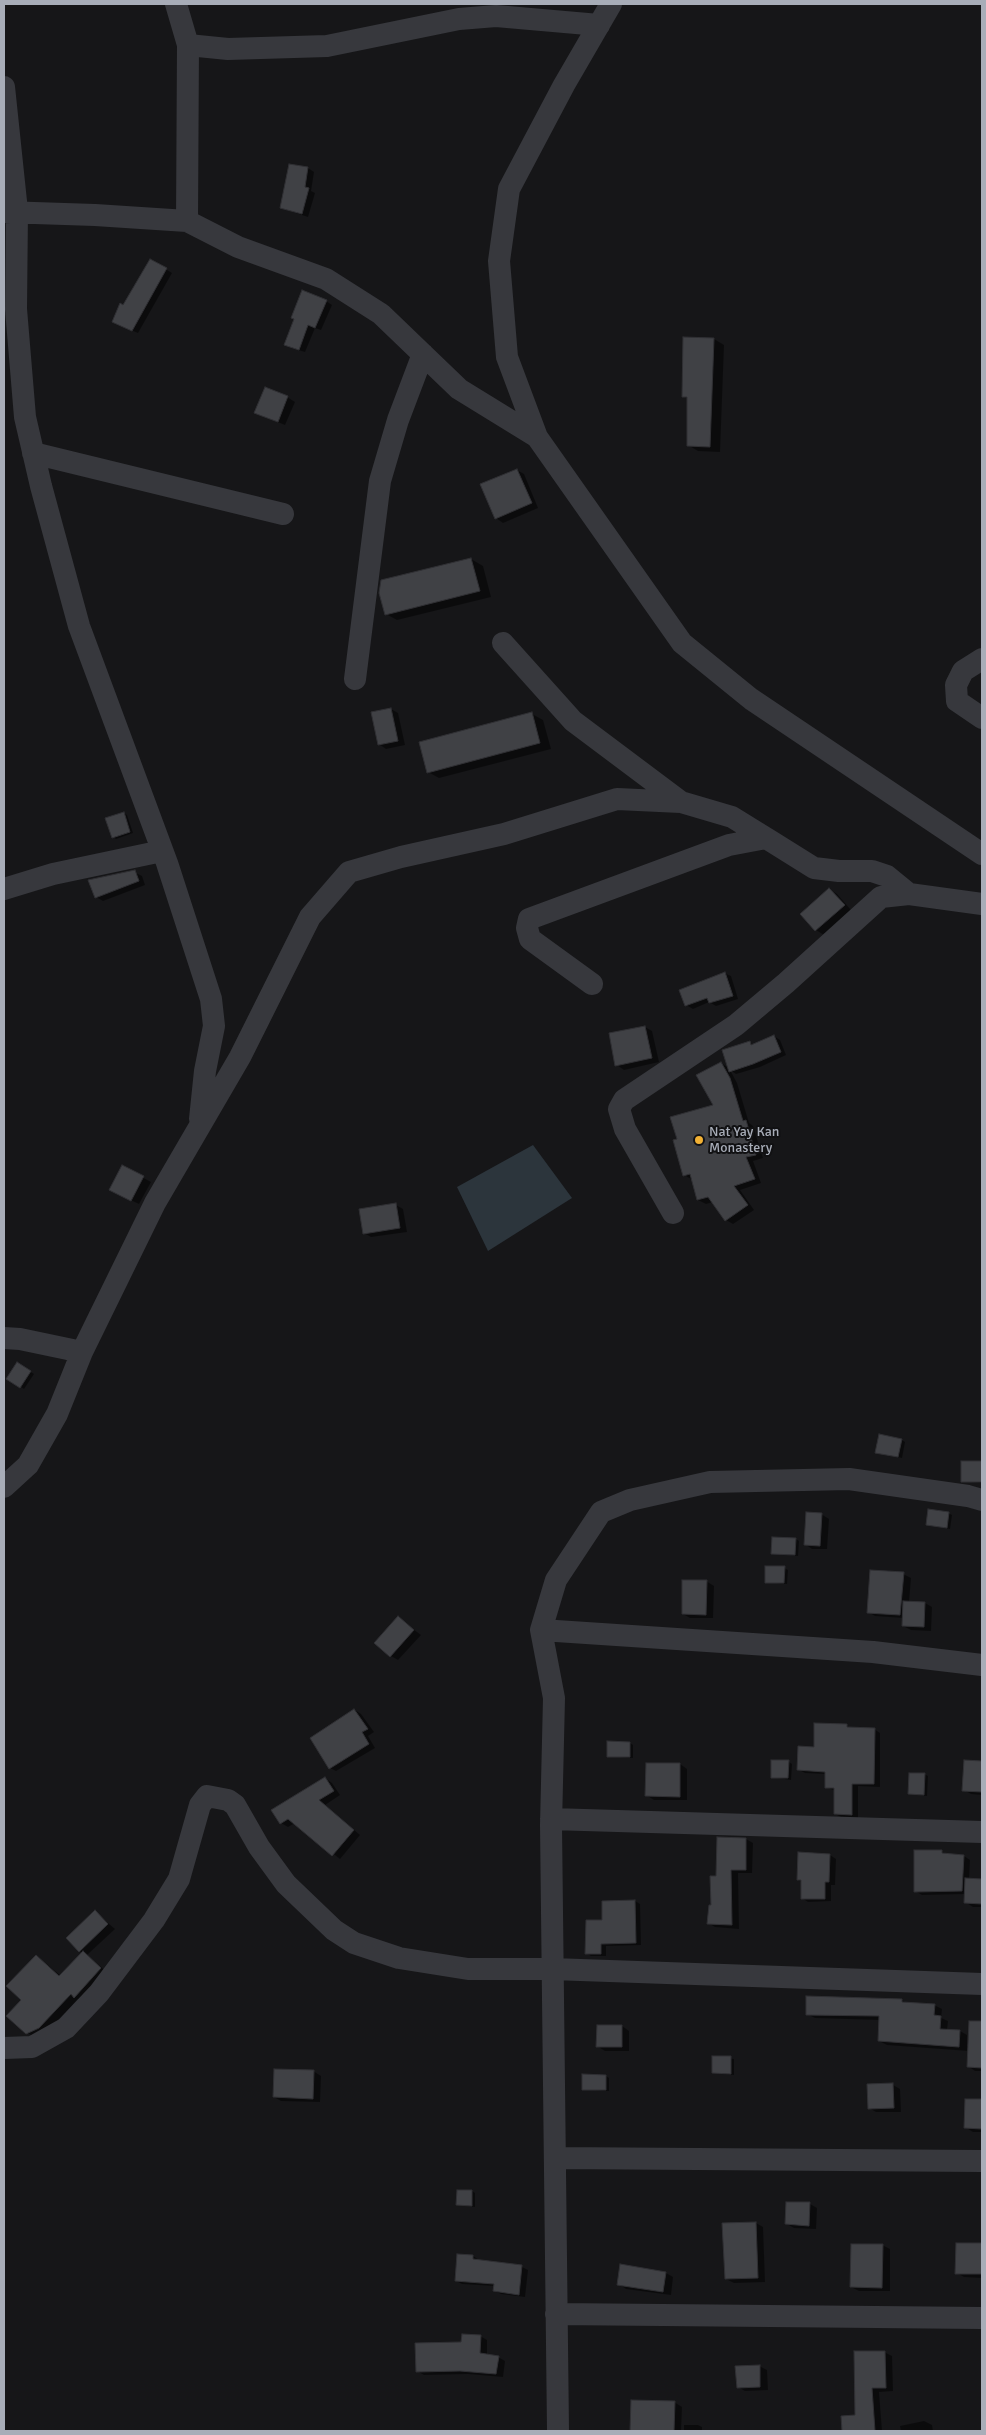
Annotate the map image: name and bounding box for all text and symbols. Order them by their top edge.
place label: Nat Yay Kan Monastery [709,1124,779,1156]
marker: Nat Yay Kan Monastery [693,1134,705,1146]

